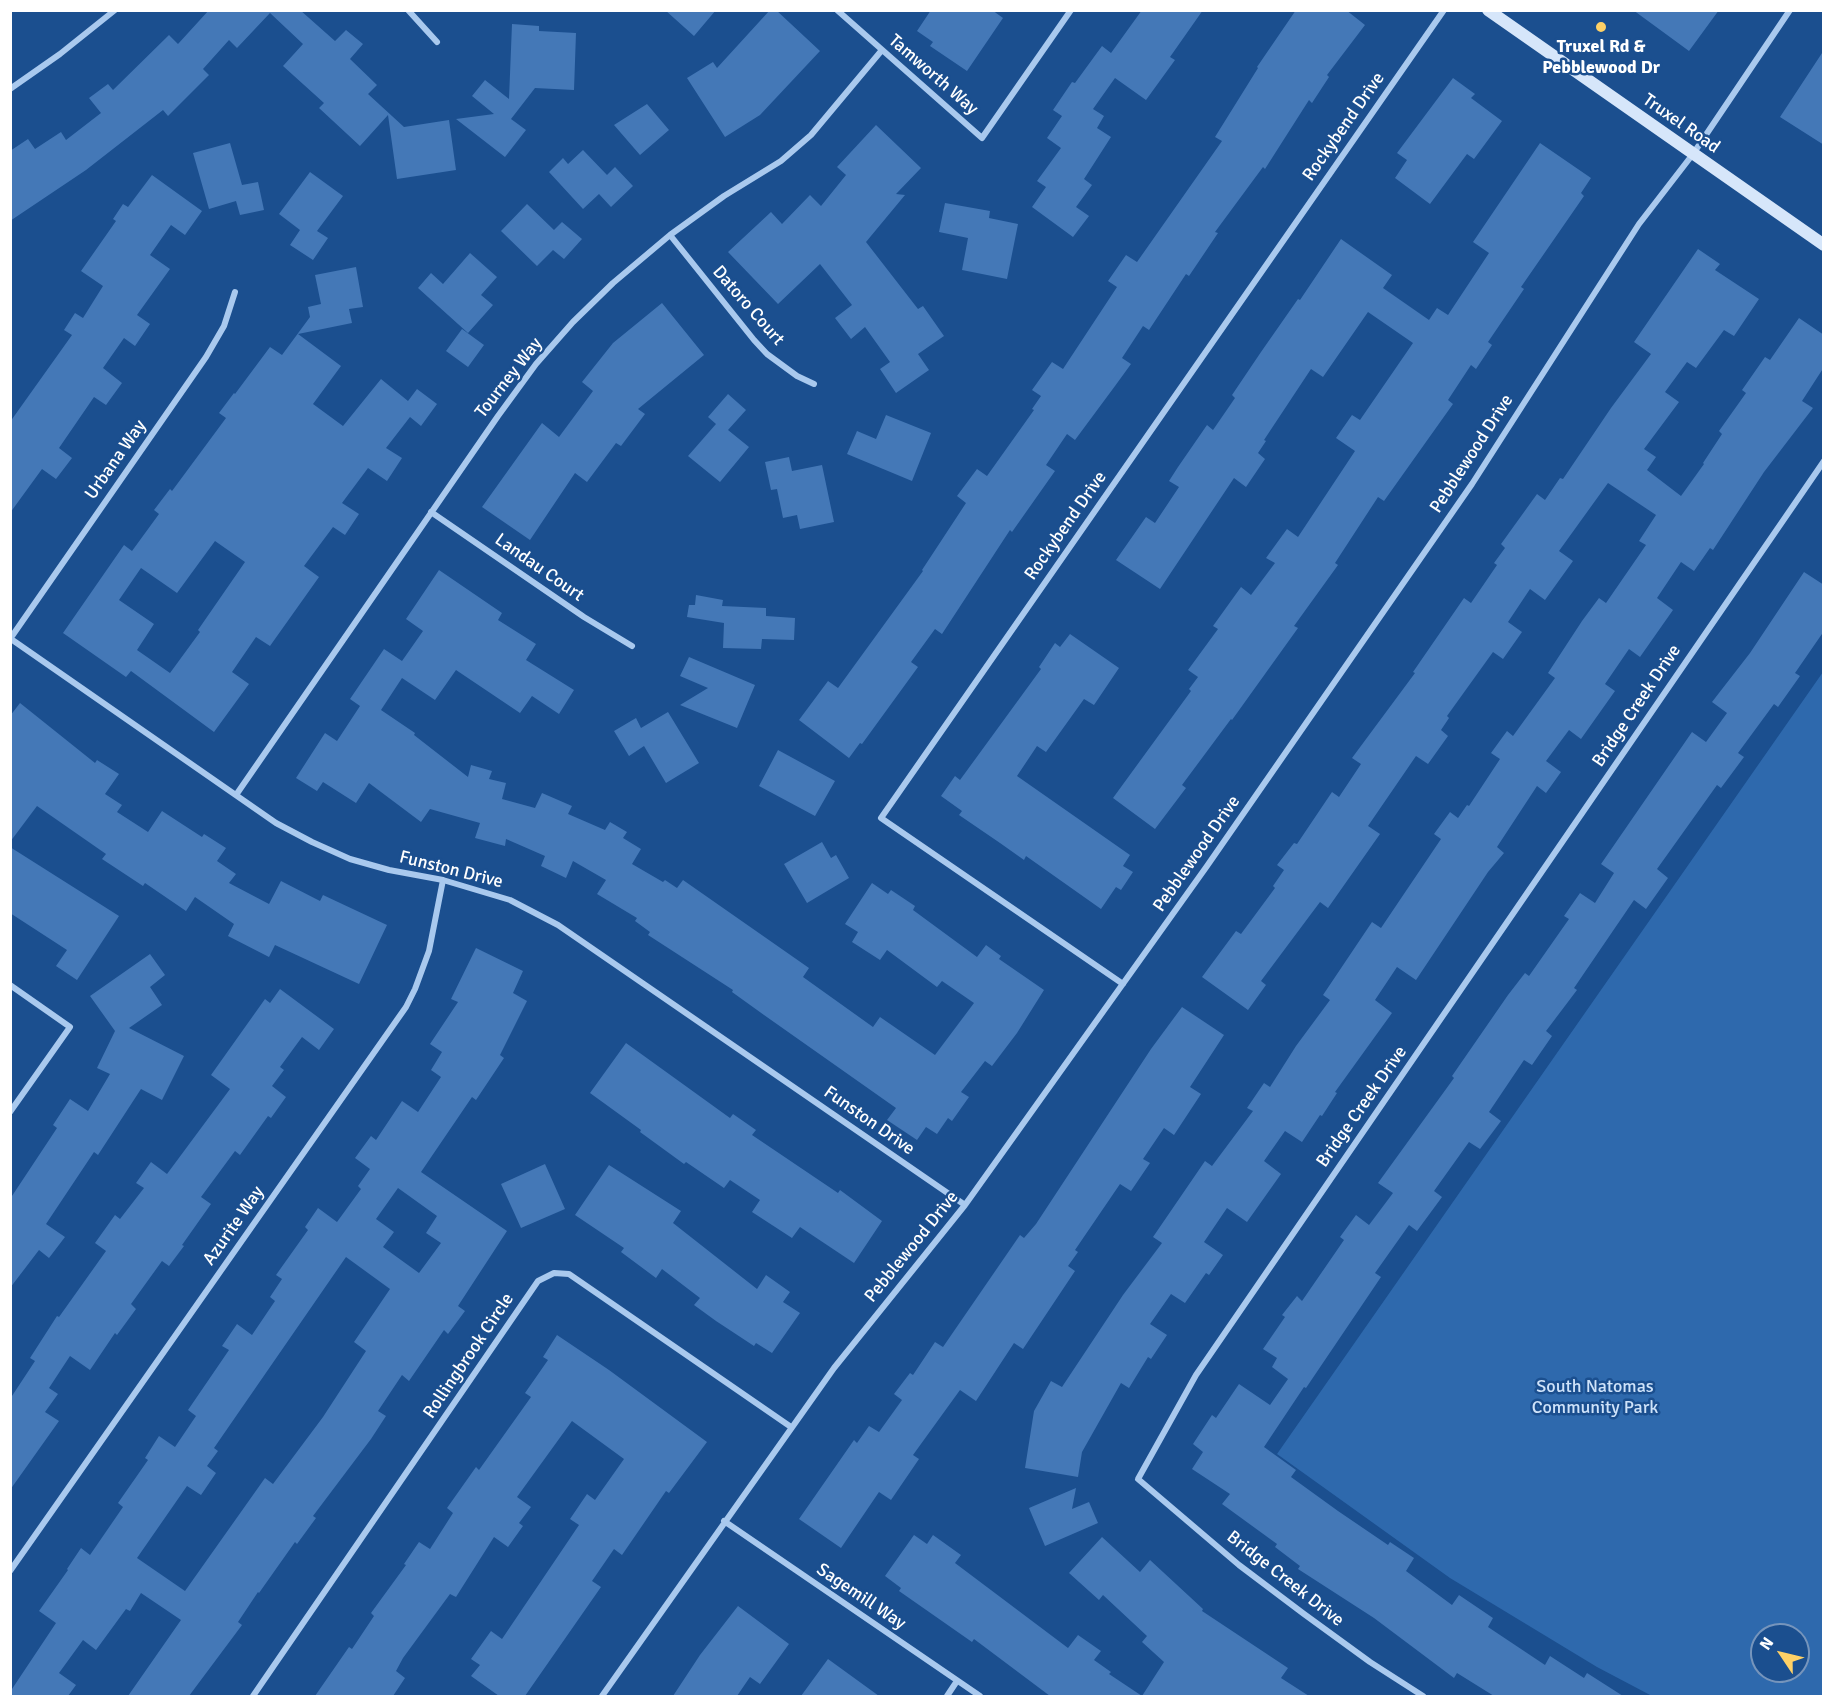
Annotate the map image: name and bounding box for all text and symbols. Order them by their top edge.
marker: Truxel Rd & Pebblewood Dr [1594,20,1608,34]
street label: Tamworth Way [884,30,982,120]
place label: Truxel Rd & Pebblewood Dr [1542,36,1660,78]
street label: Rockybend Drive [1298,68,1390,186]
street label: Truxel Road [1638,90,1724,158]
street label: Datoro Court [707,262,789,350]
street label: Tourney Way [471,333,547,423]
street label: Pebblewood Drive [1426,391,1518,517]
street label: Urbana Way [81,416,151,504]
street label: Rockybend Drive [1020,467,1112,585]
street label: Landau Court [490,529,588,607]
street label: Bridge Creek Drive [1588,641,1686,771]
street label: Pebblewood Drive [1149,792,1245,916]
street label: Funston Drive [397,847,505,893]
street label: Bridge Creek Drive [1312,1042,1412,1172]
street label: Funston Drive [819,1082,919,1160]
street label: Azurite Way [199,1182,269,1270]
street label: Pebblewood Drive [861,1187,963,1307]
street label: Rollingbrook Circle [419,1289,519,1423]
park label: South Natomas Community Park [1532,1376,1658,1418]
street label: Bridge Creek Drive [1222,1527,1348,1631]
street label: Sagemill Way [812,1559,910,1635]
north arrow [1750,1623,1810,1683]
text: N [1756,1634,1778,1654]

